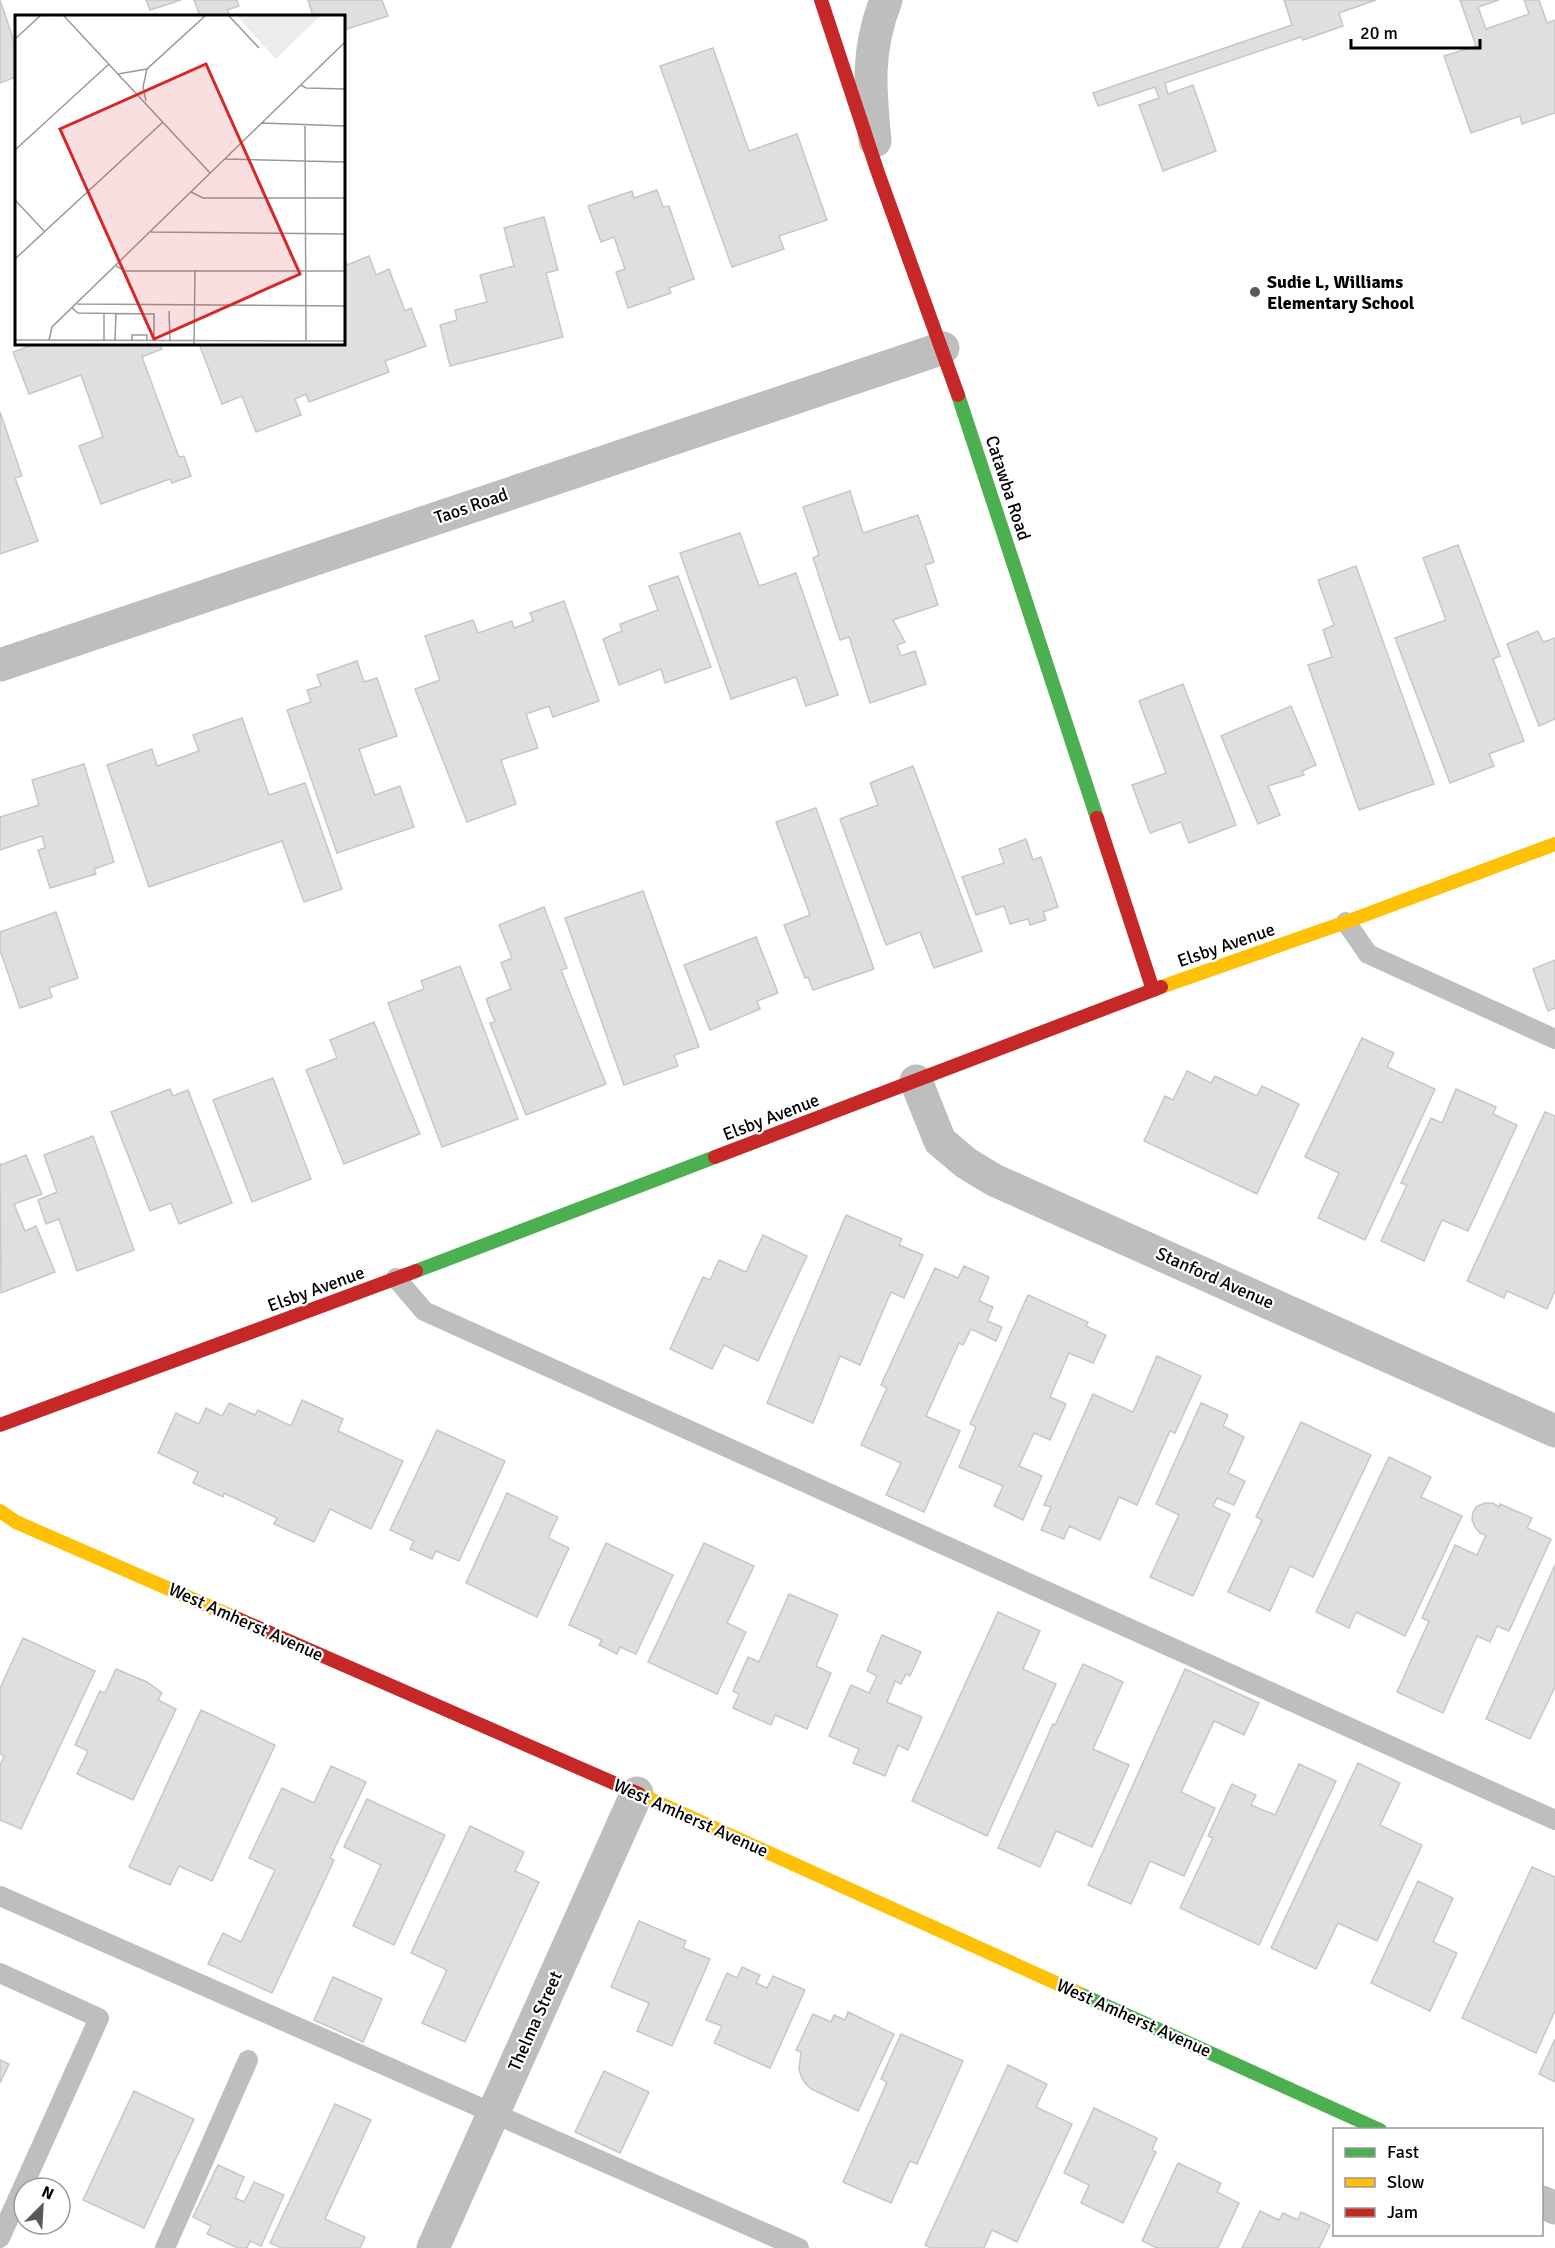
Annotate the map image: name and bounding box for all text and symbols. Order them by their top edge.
scale bar [1351,12,1480,50]
inset map [15,15,345,345]
text: 20 m [1360,22,1398,44]
place label: Sudie L, Williams Elementary School [1267,271,1415,314]
marker: Sudie L, Williams Elementary School [1248,285,1262,299]
street label: Catawba Road [981,433,1035,543]
street label: Taos Road [431,483,511,529]
street label: Elsby Avenue [1174,918,1278,972]
street label: Elsby Avenue [720,1089,822,1145]
street label: Stanford Avenue [1153,1242,1277,1314]
street label: Elsby Avenue [265,1261,367,1317]
street label: West Amherst Avenue [165,1578,327,1666]
street label: West Amherst Avenue [610,1774,772,1862]
street label: Thelma Street [503,1968,567,2074]
street label: West Amherst Avenue [1053,1974,1215,2062]
legend [1333,2128,1543,2236]
text: Fast [1387,2141,1419,2163]
text: Slow [1387,2171,1424,2193]
north arrow [12,2176,72,2236]
text: N [39,2182,57,2205]
text: Jam [1387,2201,1418,2223]

